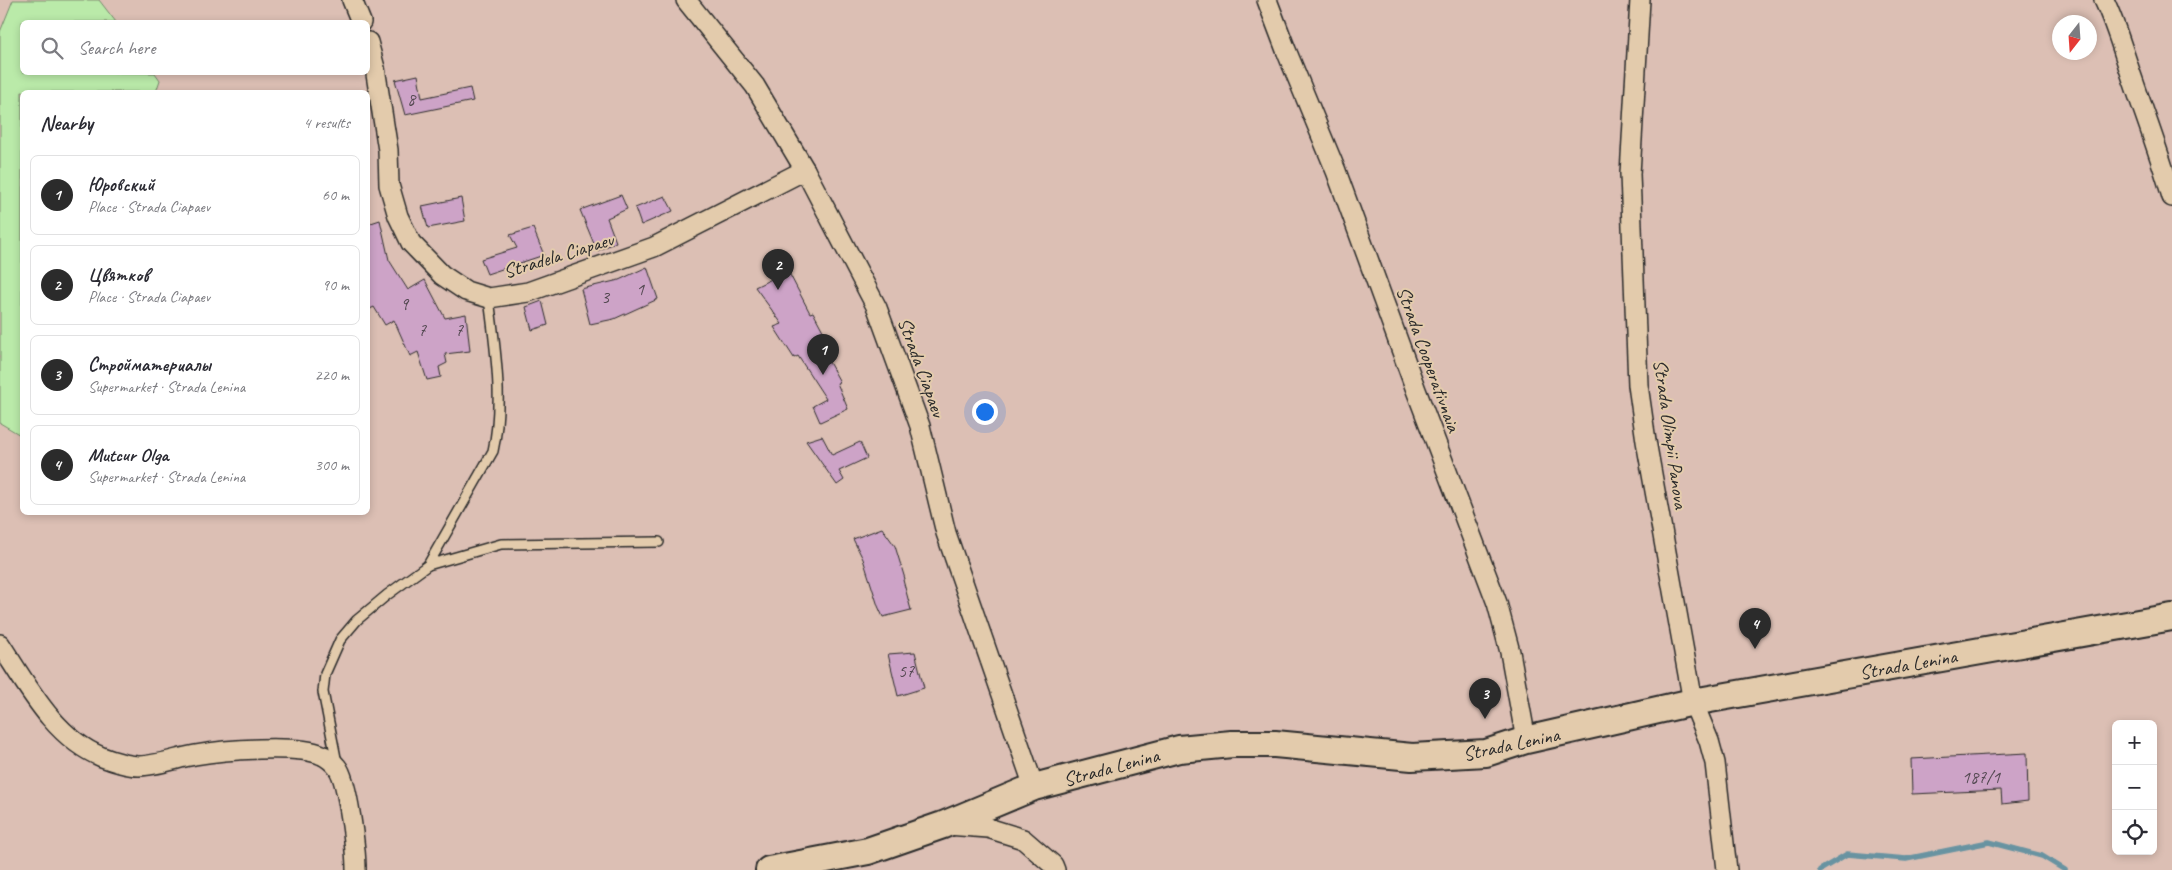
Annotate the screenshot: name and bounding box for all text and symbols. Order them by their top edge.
north arrow [2052,15,2097,60]
search box [20,20,370,75]
icon: search [38,34,66,62]
text: Search here [78,36,155,60]
house number: 8 [407,88,417,110]
text: Nearby [40,110,93,136]
text: 4 results [303,113,350,133]
text: Юровский [88,173,154,197]
text: 1 [53,185,61,205]
text: 60 m [322,185,349,205]
text: Place · Strada Ciapaev [88,197,210,217]
street label: Stradela Ciapaev [500,226,618,284]
pin: 2 [762,249,794,290]
text: Цвятков [88,263,149,287]
text: 2 [53,275,61,295]
text: 90 m [322,275,349,295]
house number: 1 [636,278,645,300]
street label: Strada Cooperativnaia [1391,283,1467,437]
house number: 3 [601,286,611,308]
text: Place · Strada Ciapaev [88,287,210,307]
house number: 9 [400,293,410,315]
street label: Strada Ciapaev [892,314,952,422]
house number: 7 [418,319,427,341]
house number: 7 [455,319,464,341]
pin: 1 [807,334,839,375]
text: Стройматериалы [88,353,211,377]
street label: Strada Olimpii Panova [1648,358,1694,512]
text: 3 [53,365,61,385]
text: 220 m [315,365,349,385]
text: Supermarket · Strada Lenina [88,377,245,397]
your location [972,399,998,425]
text: Mutcur Olga [88,443,169,467]
text: 4 [53,455,61,475]
text: 300 m [315,455,349,475]
text: Supermarket · Strada Lenina [88,467,245,487]
pin: 4 [1739,608,1771,649]
street label: Strada Lenina [1858,643,1961,685]
house number: 57 [898,660,915,682]
pin: 3 [1469,678,1501,719]
map controls [2112,720,2157,855]
button: + [2112,720,2157,765]
street label: Strada Lenina [1460,722,1564,767]
street label: Strada Lenina [1060,742,1164,792]
button: − [2112,765,2157,810]
house number: 187/1 [1962,766,2001,788]
button: locate [2112,810,2157,855]

